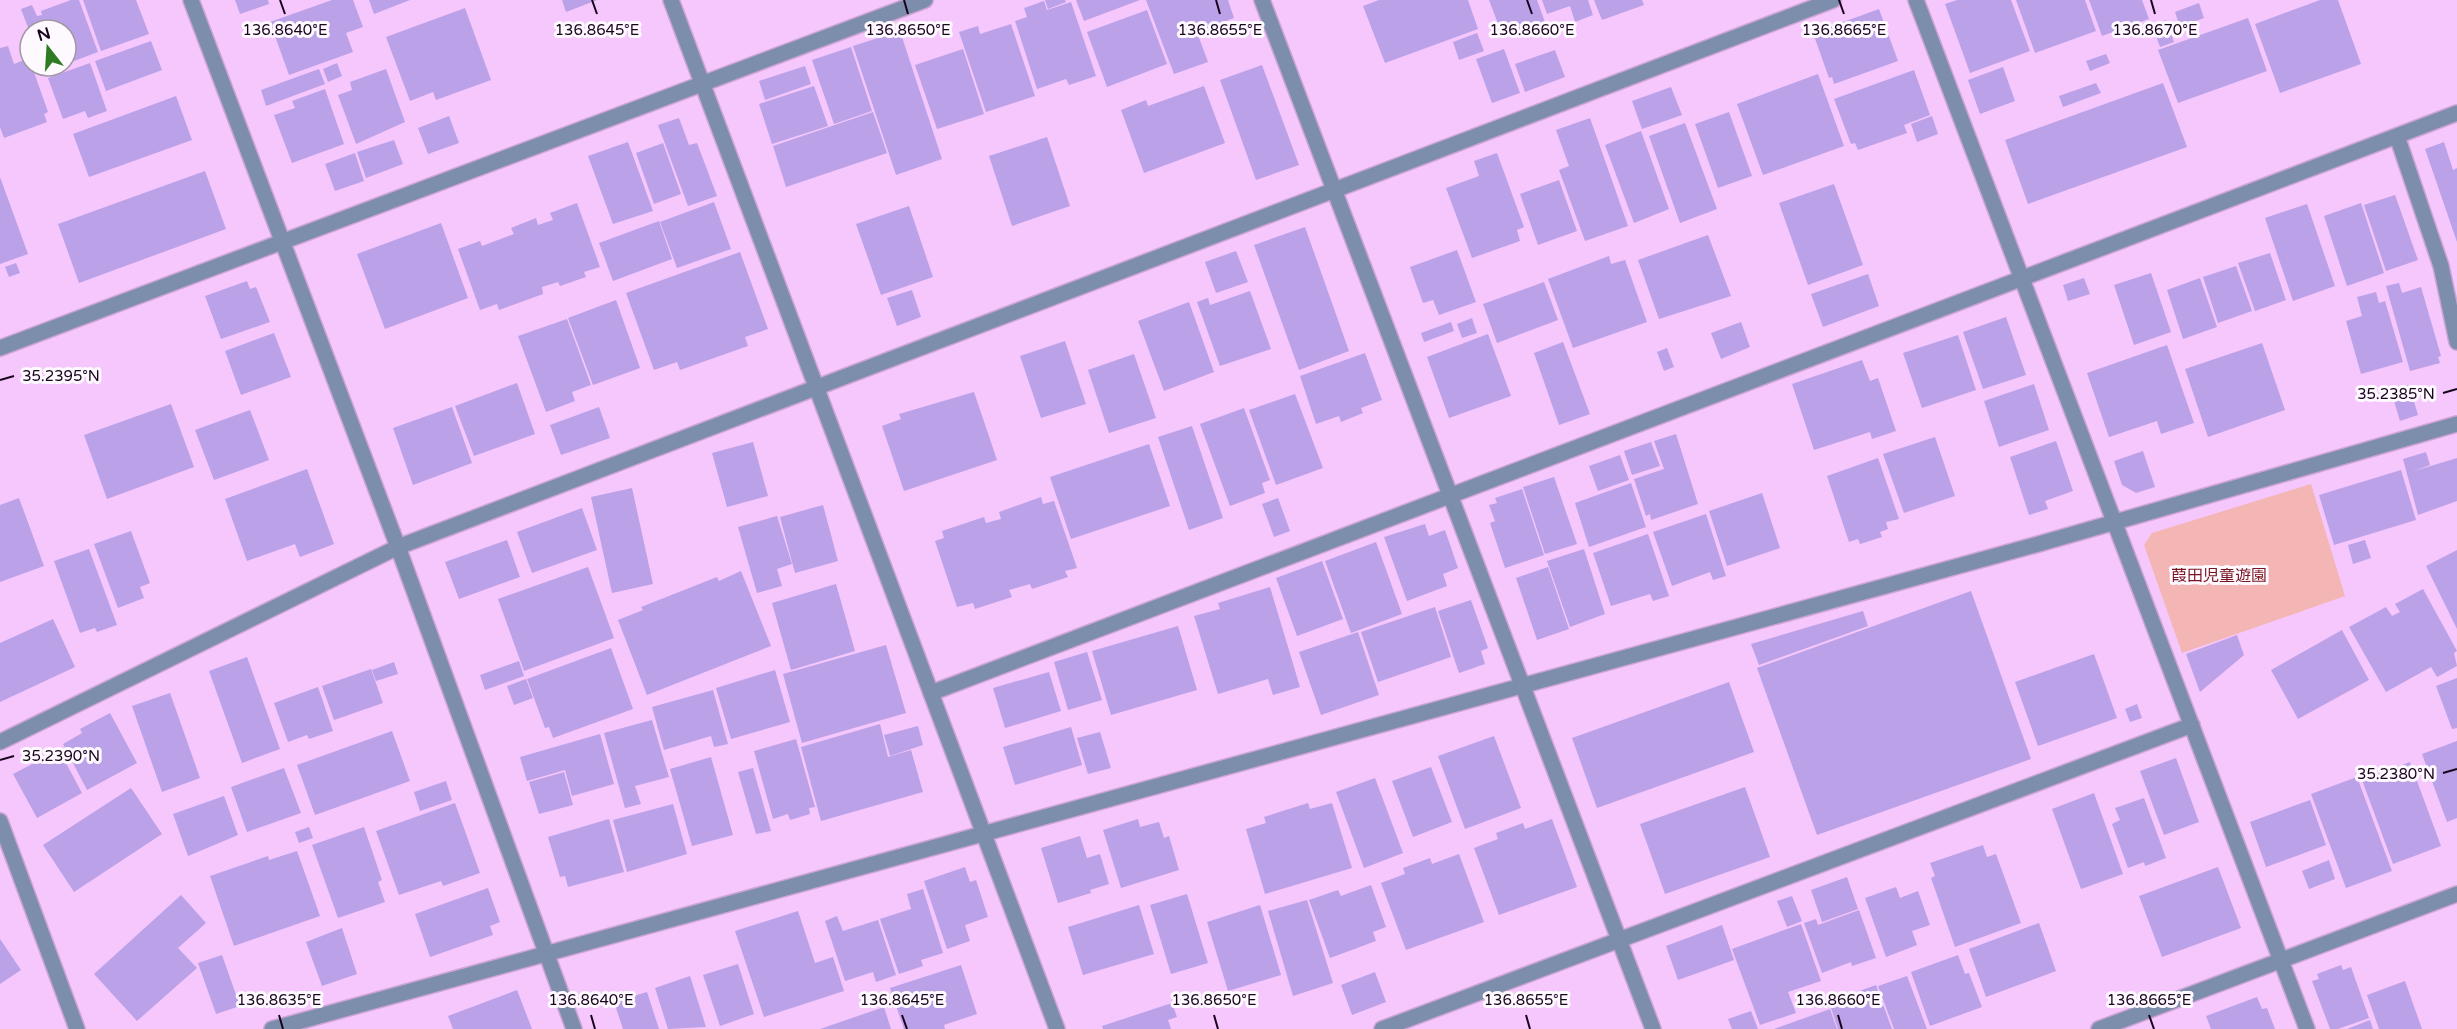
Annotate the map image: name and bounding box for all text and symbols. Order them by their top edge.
north arrow [18,18,78,78]
text: 136.8640°E [242,21,328,39]
text: 136.8645°E [555,21,639,39]
text: 136.8650°E [865,21,951,39]
text: 136.8655°E [1178,21,1262,39]
text: 136.8660°E [1489,21,1575,39]
text: 136.8665°E [1802,21,1886,39]
text: 136.8670°E [2112,21,2198,39]
text: N [35,23,53,46]
text: 35.2395°N [22,367,100,385]
text: 35.2385°N [2357,385,2435,403]
park label: 葭田児童遊園 [2171,566,2267,586]
text: 35.2390°N [22,747,100,765]
text: 35.2380°N [2357,765,2435,783]
text: 136.8635°E [237,991,321,1009]
text: 136.8640°E [548,991,634,1009]
text: 136.8645°E [860,991,944,1009]
text: 136.8650°E [1171,991,1257,1009]
text: 136.8655°E [1484,991,1568,1009]
text: 136.8660°E [1795,991,1881,1009]
text: 136.8665°E [2107,991,2191,1009]

